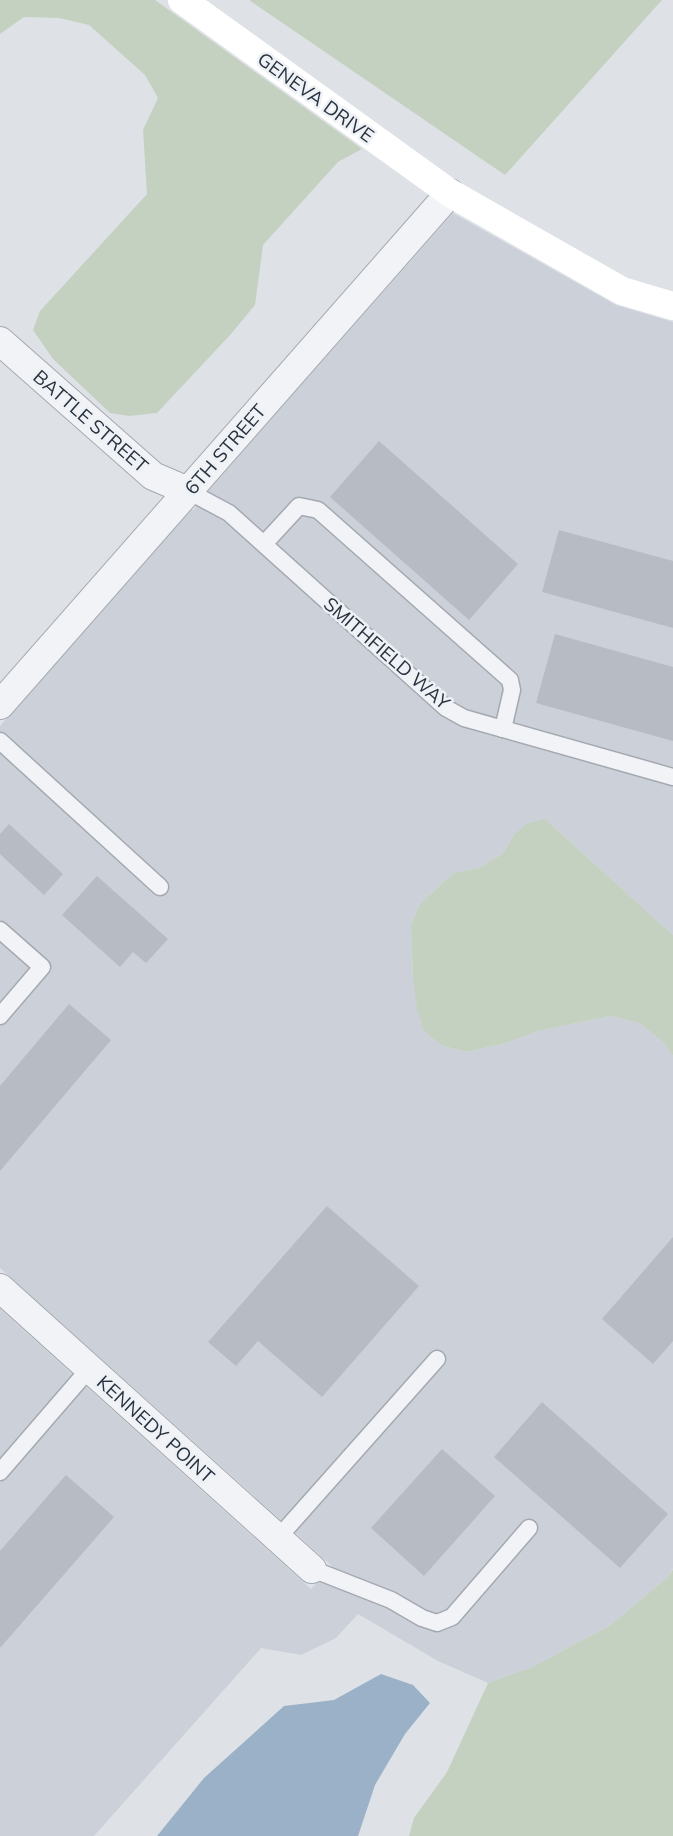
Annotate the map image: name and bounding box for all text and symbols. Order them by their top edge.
street label: GENEVA DRIVE [253,47,379,147]
street label: BATTLE STREET [29,364,154,478]
street label: 6TH STREET [179,398,271,499]
street label: SMITHFIELD WAY [319,592,455,715]
street label: KENNEDY POINT [92,1370,220,1488]

